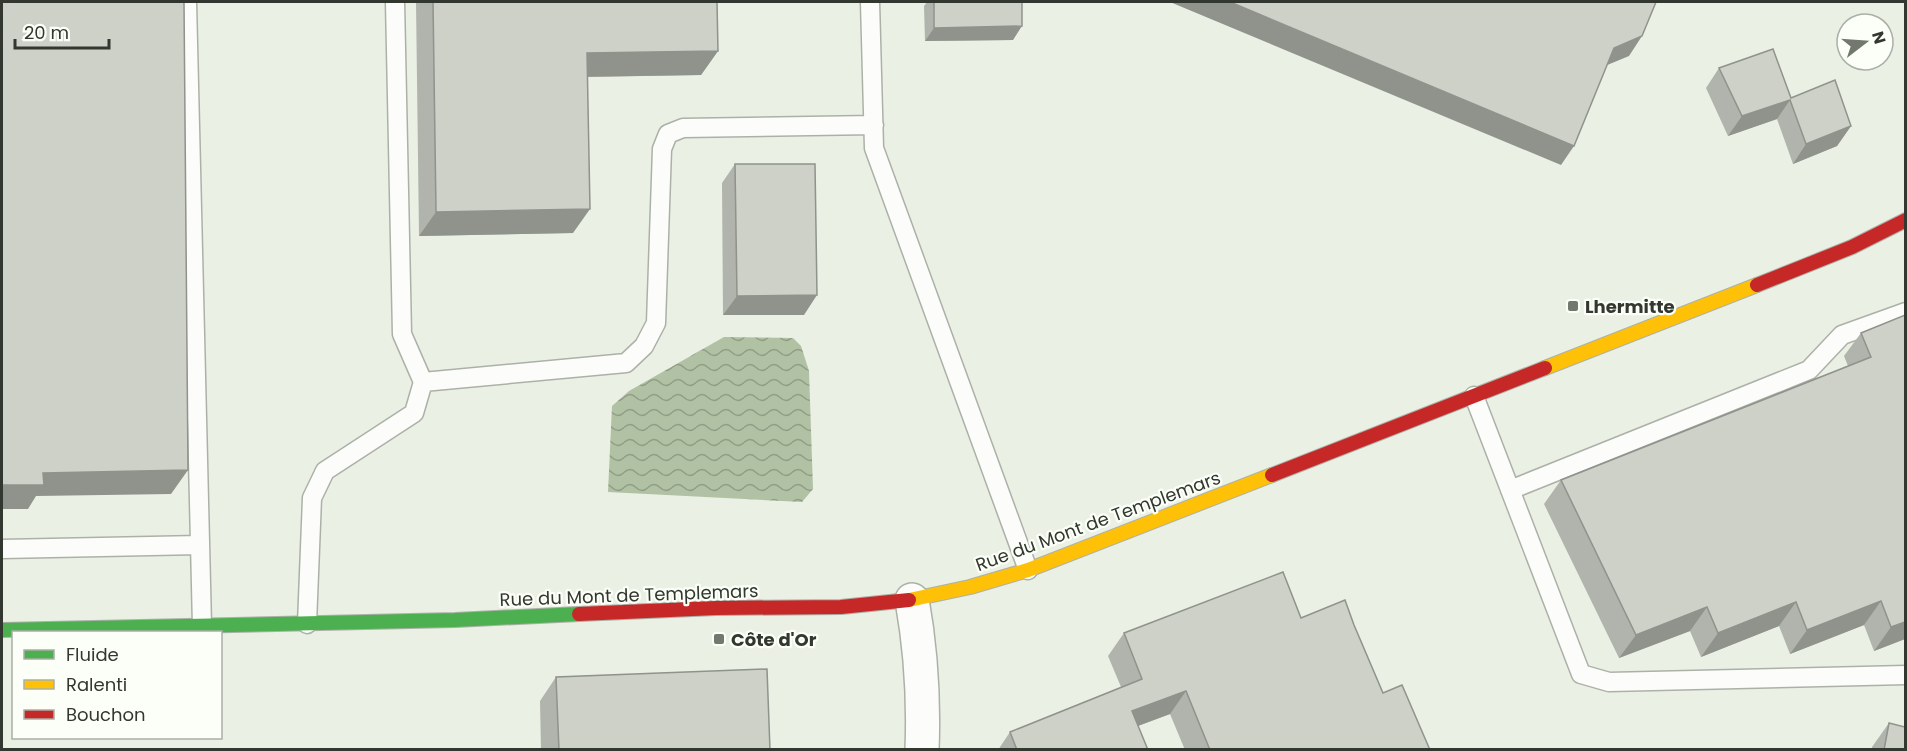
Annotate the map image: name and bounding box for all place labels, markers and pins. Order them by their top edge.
place label: Lhermitte [1585,294,1675,319]
marker: Lhermitte [1566,299,1580,313]
place label: Côte d'Or [731,627,817,652]
marker: Côte d'Or [712,632,726,646]

